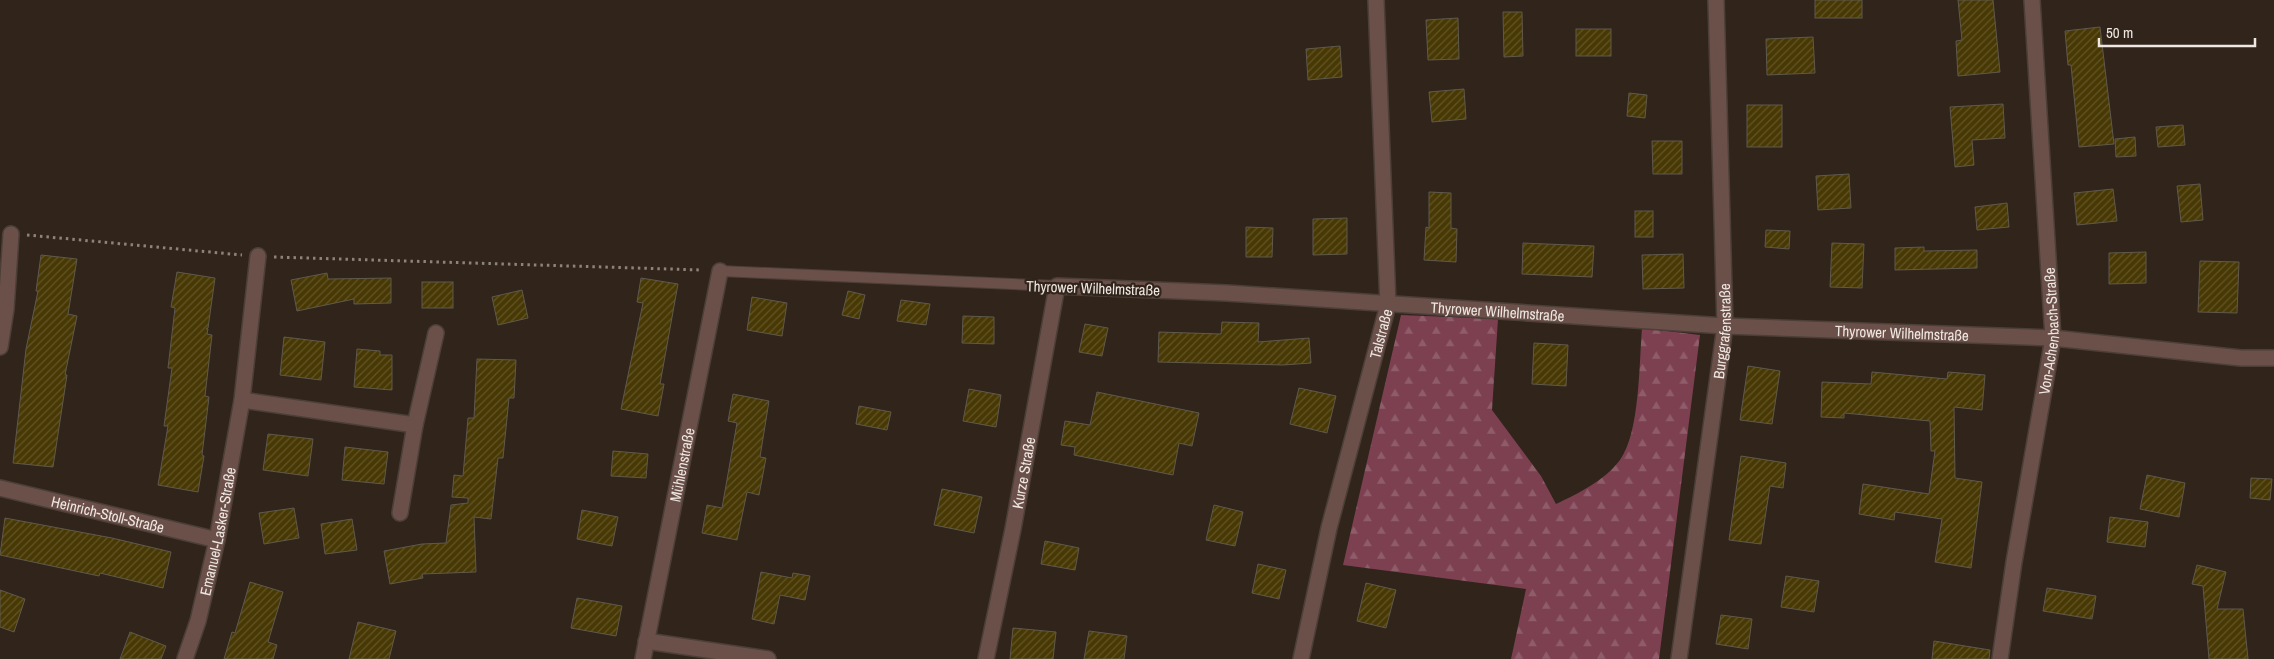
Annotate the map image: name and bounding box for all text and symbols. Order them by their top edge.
scale bar [2099,15,2255,47]
text: 50 m [2106,22,2133,43]
street label: Von-Achenbach-Straße [2033,267,2064,396]
street label: Thyrower Wilhelmstraße [1026,275,1160,301]
street label: Burggrafenstraße [1707,283,1736,380]
street label: Thyrower Wilhelmstraße [1430,296,1565,326]
street label: Talstraße [1364,306,1397,361]
street label: Thyrower Wilhelmstraße [1835,320,1969,345]
street label: Mühlenstraße [664,426,699,504]
street label: Kurze Straße [1006,435,1040,510]
street label: Emanuel-Lasker-Straße [194,465,240,598]
street label: Heinrich-Stoll-Straße [49,490,167,538]

